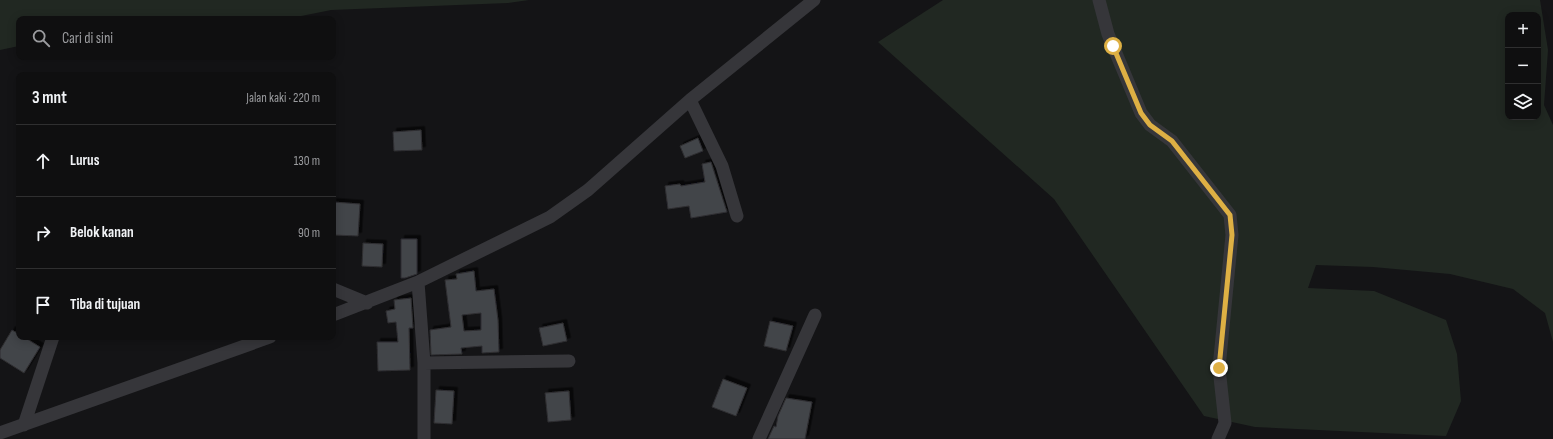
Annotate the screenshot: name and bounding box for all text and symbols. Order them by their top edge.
map controls [1505,12,1541,120]
button: + [1505,12,1541,48]
search box [16,16,336,60]
icon: search [30,27,52,49]
text: Cari di sini [62,29,113,48]
route start [1104,37,1122,55]
button: − [1505,48,1541,84]
button: layers [1505,84,1541,120]
text: 3 mnt [32,88,67,108]
text: Jalan kaki · 220 m [246,90,320,106]
icon: ahead [32,150,54,172]
text: Lurus [70,151,99,170]
text: 130 m [294,153,320,169]
icon: right [32,222,54,244]
text: Belok kanan [70,223,134,242]
text: 90 m [298,225,320,241]
icon: arrive [32,294,54,316]
text: Tiba di tujuan [70,295,140,314]
route end [1210,359,1228,377]

